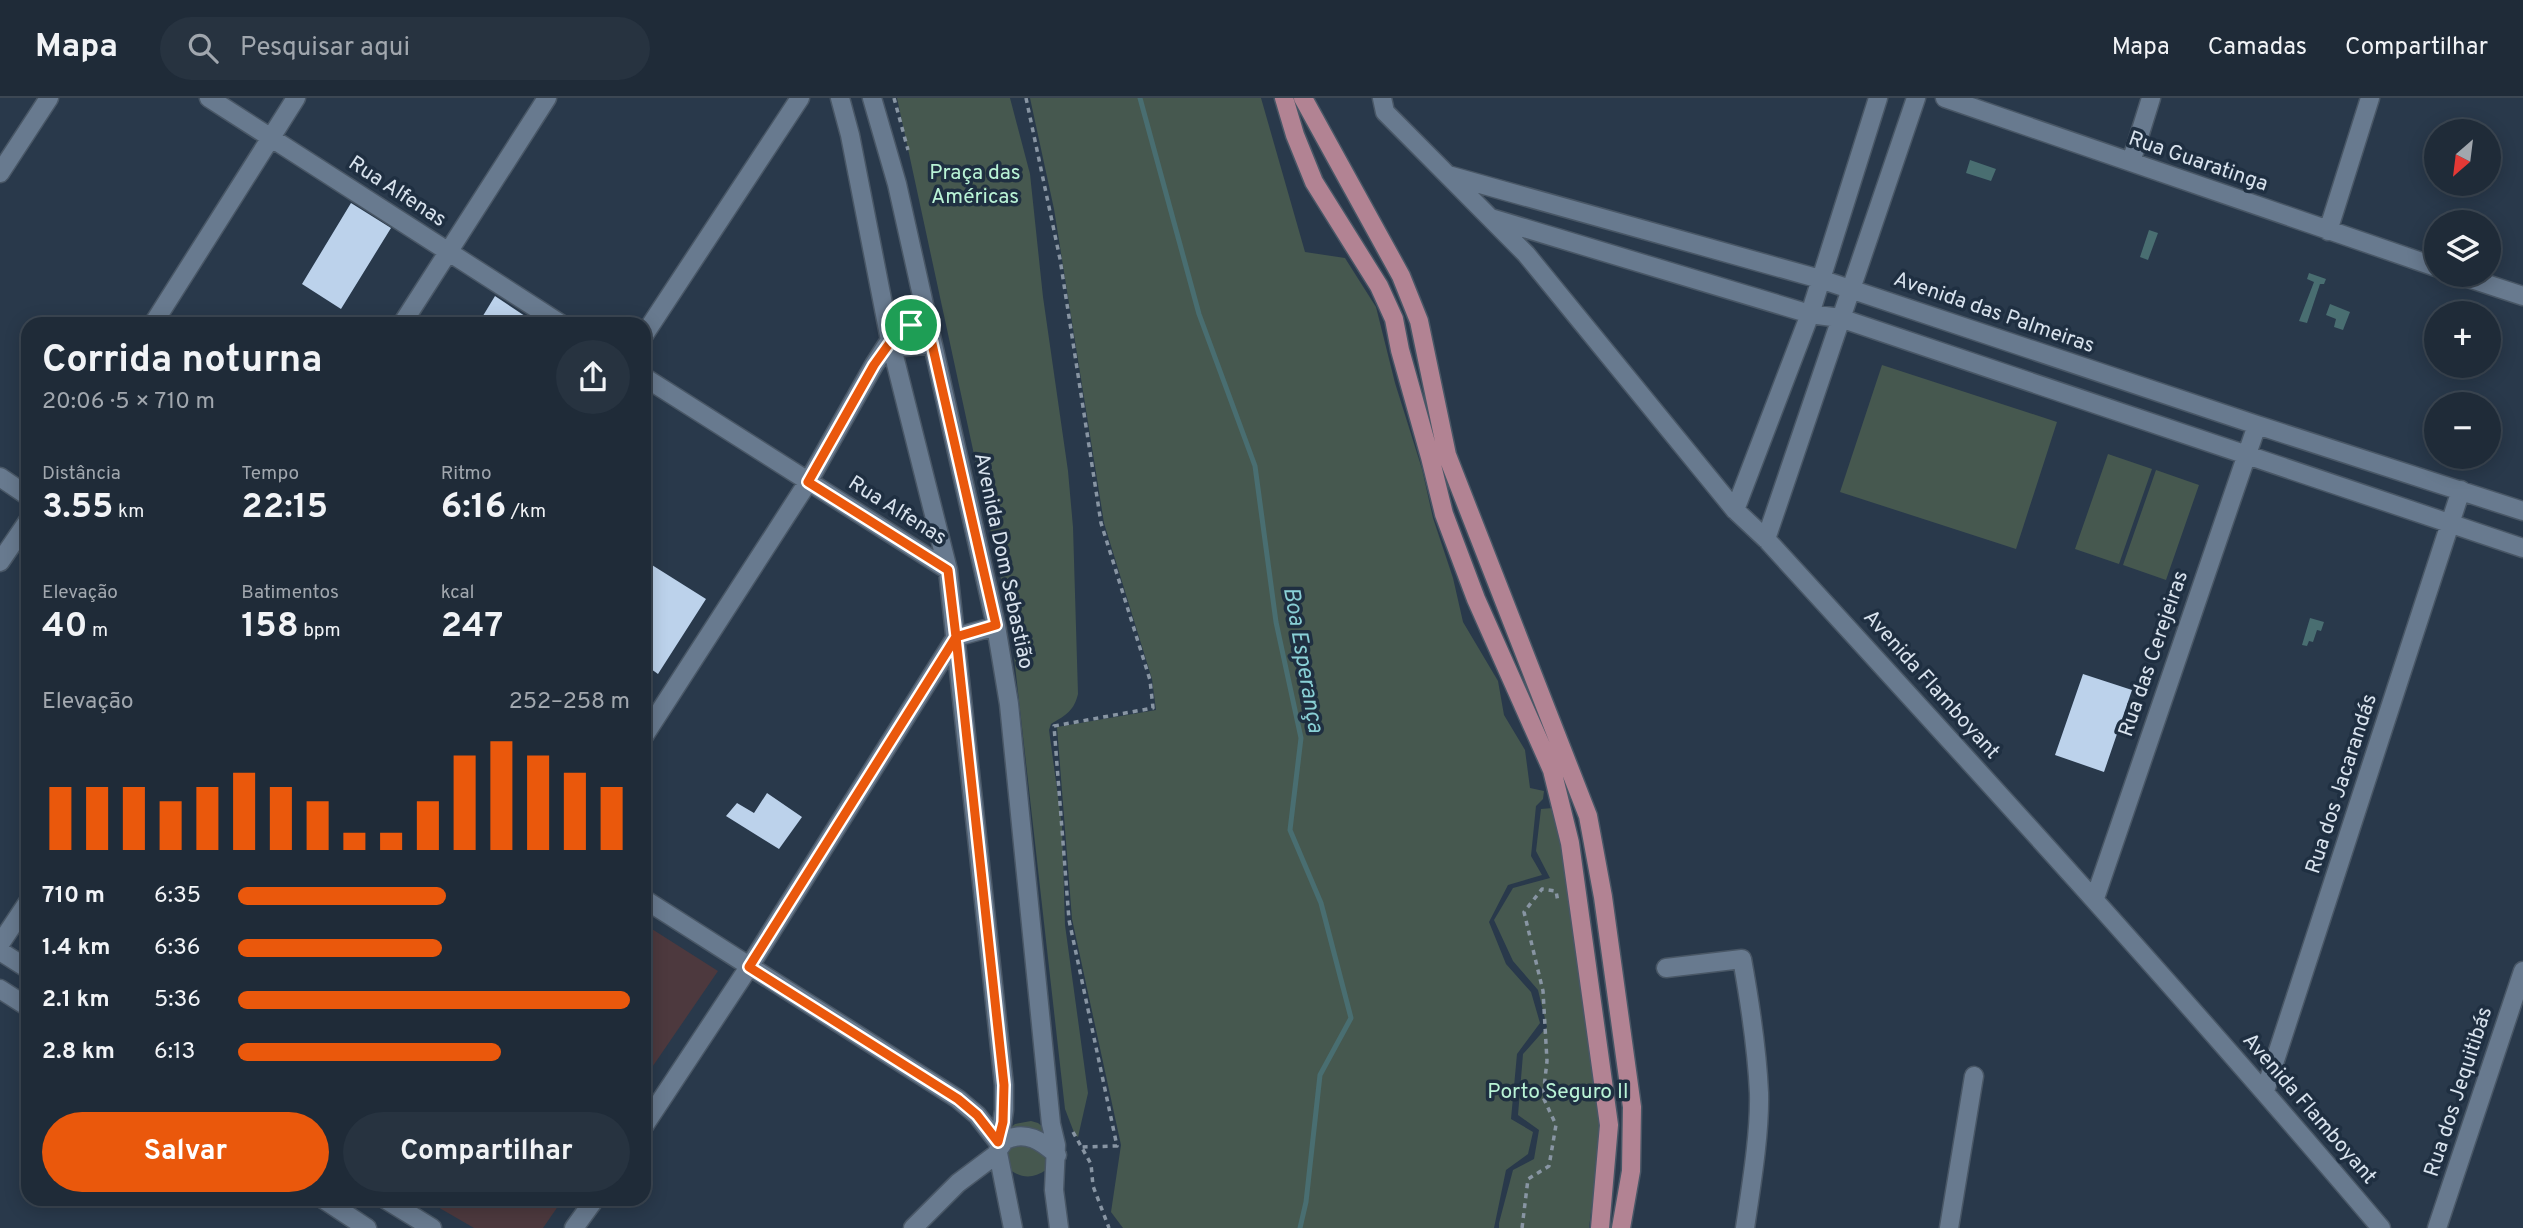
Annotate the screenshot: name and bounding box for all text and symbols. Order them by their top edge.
search box [160,17,650,80]
text: Mapa [35,27,118,69]
icon: search [184,29,222,67]
text: Pesquisar aqui [240,32,410,65]
text: Mapa [2112,33,2170,63]
text: Camadas [2208,33,2307,63]
text: Compartilhar [2345,33,2488,63]
north arrow [2424,119,2501,196]
map controls [2424,119,2501,469]
street label: Rua Guaratinga [2125,125,2271,199]
street label: Rua Alfenas [343,150,451,234]
park label: Praça das Américas [929,160,1021,211]
button: layers [2424,210,2501,287]
street label: Avenida das Palmeiras [1890,266,2098,360]
pin [881,295,941,355]
button: + [2424,301,2501,378]
icon: arrive [892,306,930,344]
text: Corrida noturna [42,337,322,386]
button: share [556,340,630,414]
text: 20:06 · 5 × 710 m [42,388,215,417]
button: − [2424,392,2501,469]
street label: Avenida Dom Sebastião [967,450,1039,672]
text: Distância [42,462,121,486]
text: Tempo [241,462,299,486]
text: Ritmo [441,462,492,486]
street label: Rua Alfenas [843,470,951,552]
text: 3.55 [42,486,113,530]
text: 22:15 [241,486,328,530]
text: 6:16 [441,486,506,530]
text: km [113,500,144,524]
text: /km [506,500,546,524]
street label: Rua das Cerejeiras [2113,567,2195,741]
text: Elevação [42,581,118,605]
text: Batimentos [241,581,339,605]
text: kcal [441,581,474,605]
water label: Boa Esperança [1275,585,1329,735]
text: 40 [42,605,88,649]
text: 158 [241,605,299,649]
text: 247 [441,605,503,649]
street label: Avenida Flamboyant [1857,605,2005,765]
text: m [88,619,108,643]
text: bpm [299,619,341,643]
text: Elevação [42,688,134,717]
text: 252–258 m [509,688,630,717]
street label: Rua dos Jacarandás [2300,690,2384,878]
text: 710 m [42,882,105,911]
text: 6:35 [154,882,201,911]
text: 1.4 km [42,934,110,963]
text: 6:36 [154,934,200,963]
text: 2.1 km [42,986,110,1015]
text: 5:36 [154,986,201,1015]
street label: Rua dos Jequitibás [2419,1003,2499,1181]
street label: Avenida Flamboyant [2236,1028,2382,1190]
text: 2.8 km [42,1038,115,1067]
text: 6:13 [154,1038,195,1067]
park label: Porto Seguro II [1487,1079,1629,1106]
button: Salvar [42,1112,329,1192]
button: Compartilhar [343,1112,630,1192]

